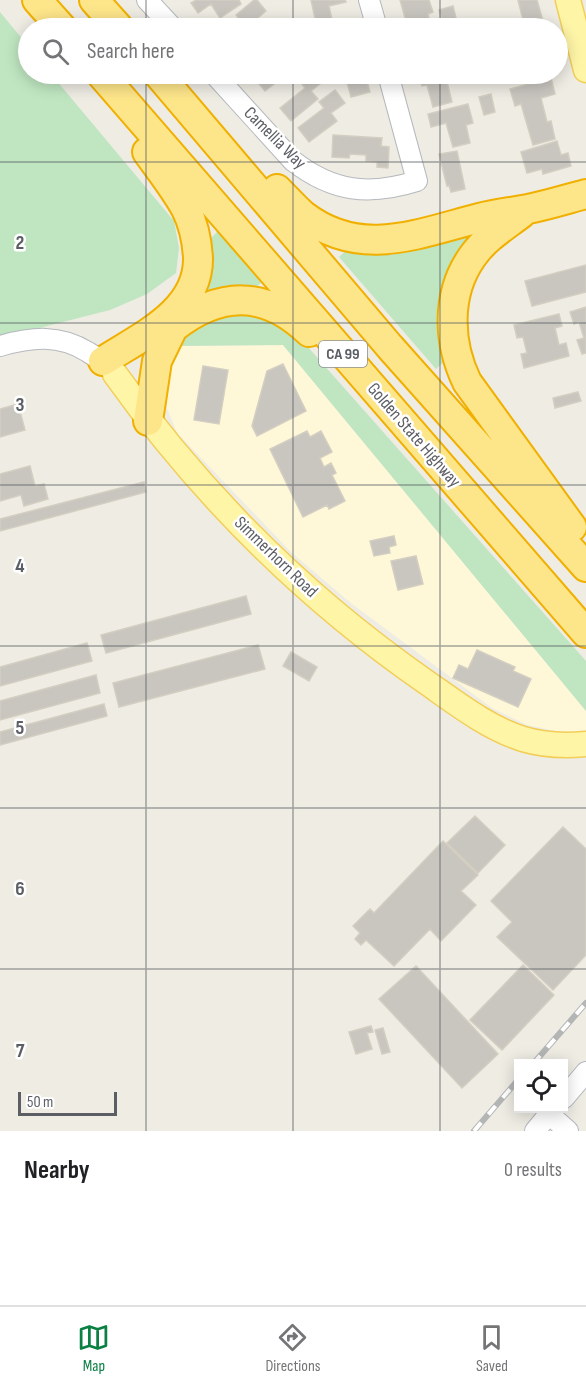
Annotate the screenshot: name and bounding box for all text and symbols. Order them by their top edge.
search box [18,18,568,84]
icon: search [39,35,72,68]
text: Search here [87,38,174,65]
street label: Camellia Way [240,103,311,174]
text: 2 [16,231,24,255]
road number: CA 99 [319,341,367,367]
street label: Golden State Highway [363,378,465,492]
text: 3 [16,393,25,417]
street label: Simmerhorn Road [230,512,322,602]
text: 4 [15,554,25,578]
text: 5 [16,716,25,740]
text: 6 [15,877,25,901]
text: 7 [16,1039,25,1063]
map controls [514,1059,568,1113]
button: locate [514,1059,568,1113]
scale bar [18,1089,117,1116]
text: 50 m [27,1093,53,1112]
text: Nearby [24,1155,90,1186]
text: 0 results [504,1158,562,1182]
tab: Map [77,1321,110,1376]
tab: Directions [265,1321,320,1376]
tab: Saved [475,1321,508,1376]

